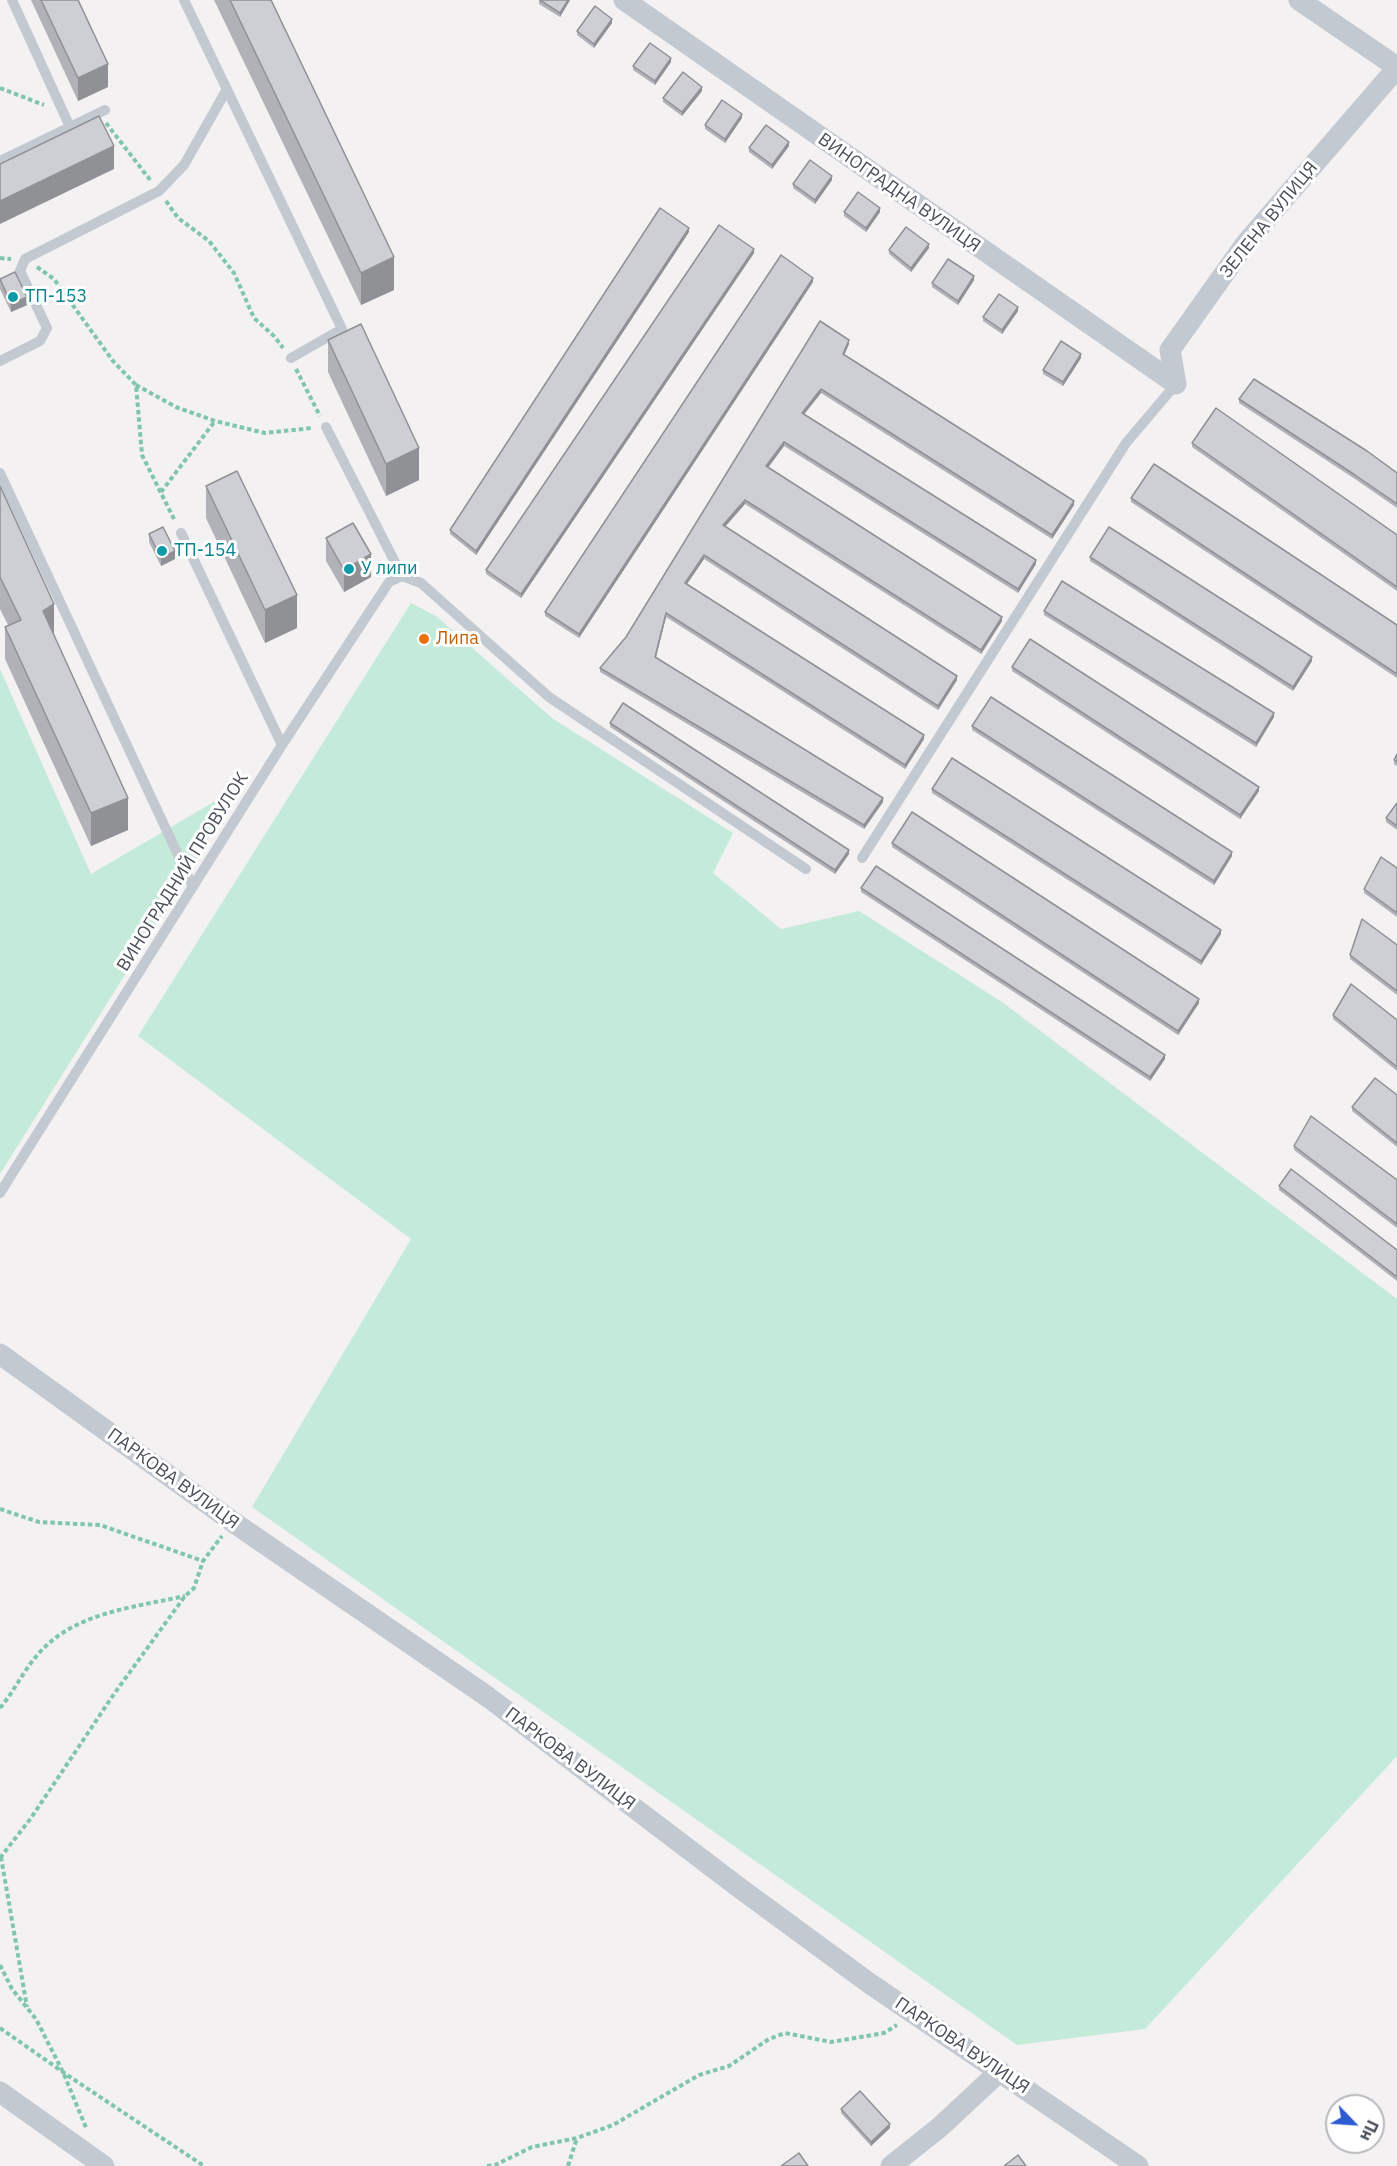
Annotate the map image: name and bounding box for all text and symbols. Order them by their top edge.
street label: ВИНОГРАДНА ВУЛИЦЯ [814,129,984,257]
street label: ЗЕЛЕНА ВУЛИЦЯ [1215,157,1323,283]
place label: ТП-153 [25,286,87,308]
marker: ТП-153 [6,290,20,304]
place label: ТП-154 [174,540,236,562]
marker: ТП-154 [155,544,169,558]
place label: У липи [361,558,418,580]
marker: У липи [342,562,356,576]
place label: Липа [436,628,479,650]
marker: Липа [417,632,431,646]
street label: ВИНОГРАДНИЙ ПРОВУЛОК [113,768,253,976]
street label: ПАРКОВА ВУЛИЦЯ [103,1424,243,1534]
street label: ПАРКОВА ВУЛИЦЯ [501,1703,639,1815]
street label: ПАРКОВА ВУЛИЦЯ [891,1993,1033,2099]
north arrow [1325,2094,1385,2154]
text: Пн [1356,2117,1383,2145]

